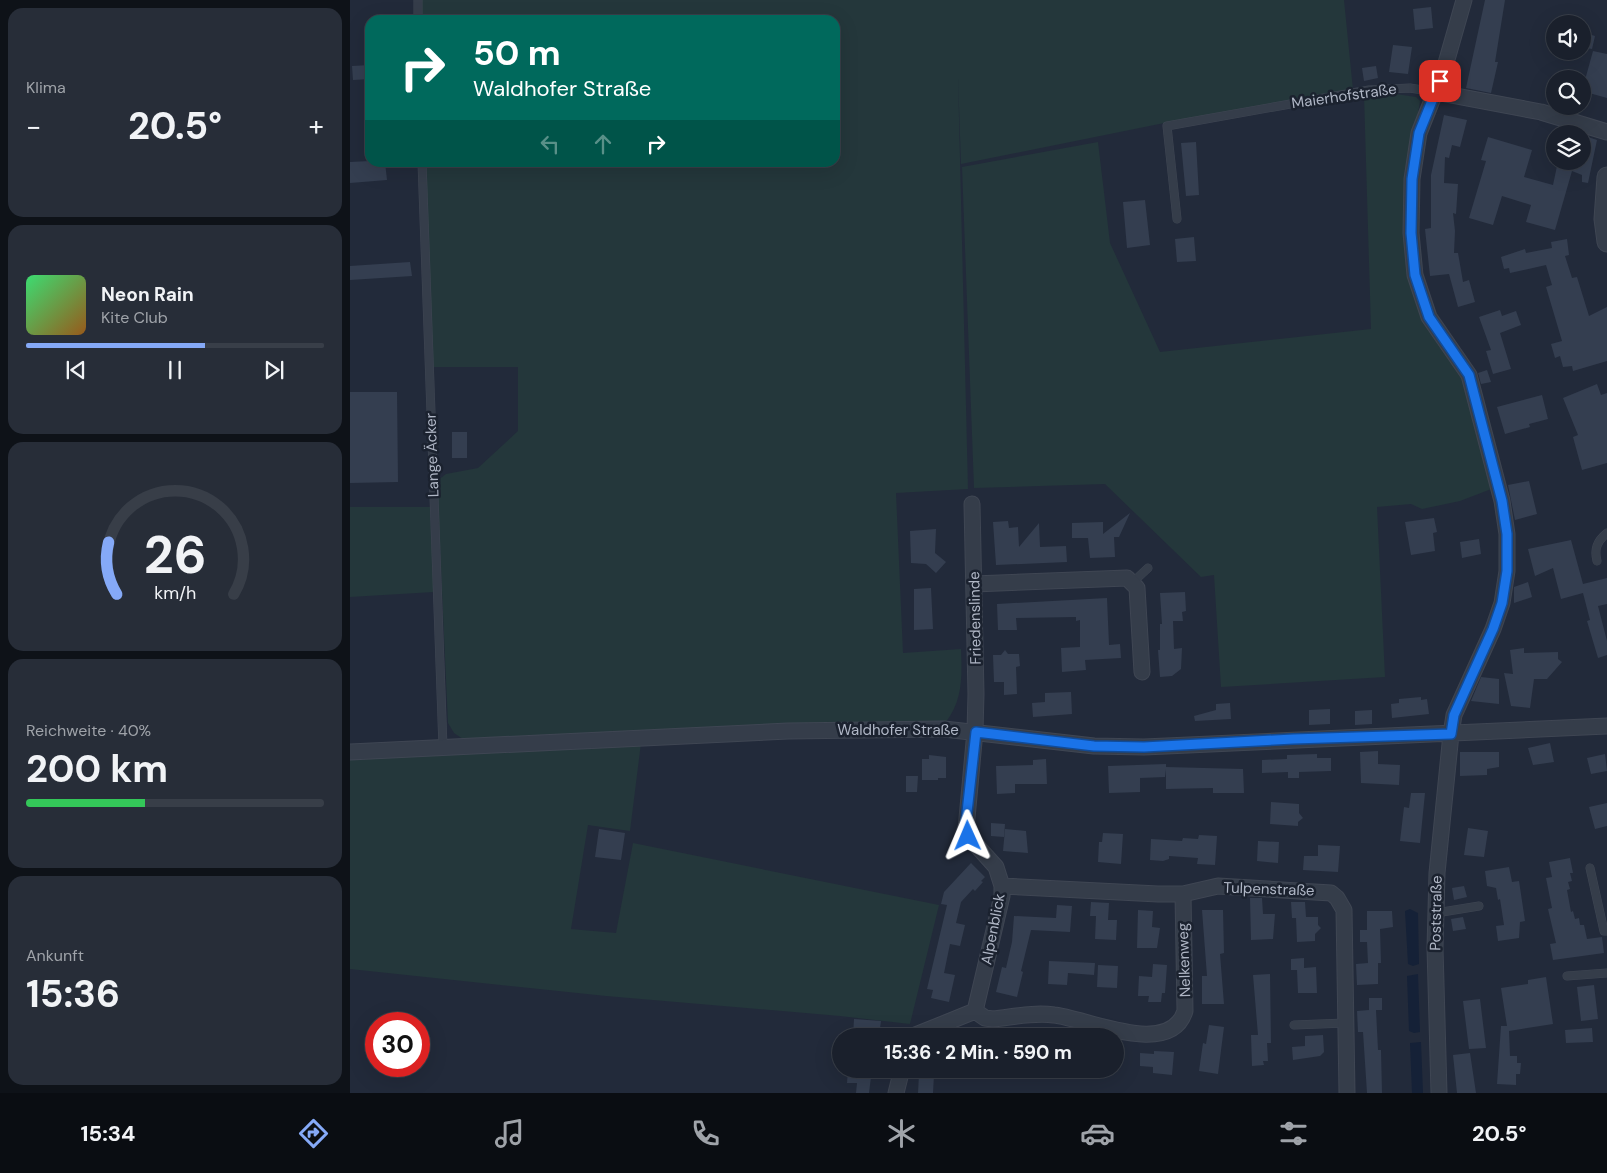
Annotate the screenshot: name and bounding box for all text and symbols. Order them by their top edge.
map controls [1546,15,1591,170]
button: sound [1546,15,1591,60]
text: 50 m [473,30,561,76]
icon: right [390,35,455,100]
pin [1419,60,1461,102]
icon: arrive [1426,67,1454,95]
button: search [1546,70,1591,115]
text: Waldhofer Straße [473,74,651,103]
text: Klima [26,77,66,98]
street label: Maierhofstraße [1290,79,1398,113]
text: 20.5° [128,101,222,151]
text: − [26,108,41,145]
text: + [309,108,324,145]
button: layers [1546,125,1591,170]
icon: left [536,130,564,158]
icon: ahead [589,130,617,158]
icon: right [642,130,670,158]
text: Neon Rain [101,282,194,307]
text: Kite Club [101,307,168,328]
icon: previous [62,356,90,384]
icon: pause [161,356,189,384]
icon: next [260,356,288,384]
street label: Lange Äcker [421,412,443,498]
text: 26 [144,521,206,589]
street label: Friedenslinde [964,571,986,665]
text: km/h [154,581,196,605]
text: Reichweite · 40% [26,720,151,741]
street label: Waldhofer Straße [837,720,959,740]
text: 200 km [26,744,168,794]
position arrow [941,809,993,861]
street label: Poststraße [1425,875,1447,951]
street label: Tulpenstraße [1223,877,1315,901]
street label: Alpenblick [976,891,1010,966]
street label: Nelkenweg [1173,922,1195,998]
text: Ankunft [26,945,84,966]
text: 15:36 [26,969,120,1019]
speed limit sign: 30 [365,1012,430,1077]
text: 15:36 · 2 Min. · 590 m [884,1040,1072,1065]
icon: directions [296,1116,331,1151]
icon: music [492,1116,527,1151]
icon: phone [688,1116,723,1151]
icon: climate [884,1116,919,1151]
icon: car [1080,1116,1115,1151]
icon: filters [1276,1116,1311,1151]
text: 15:34 [80,1119,135,1148]
text: 20.5° [1472,1119,1526,1148]

